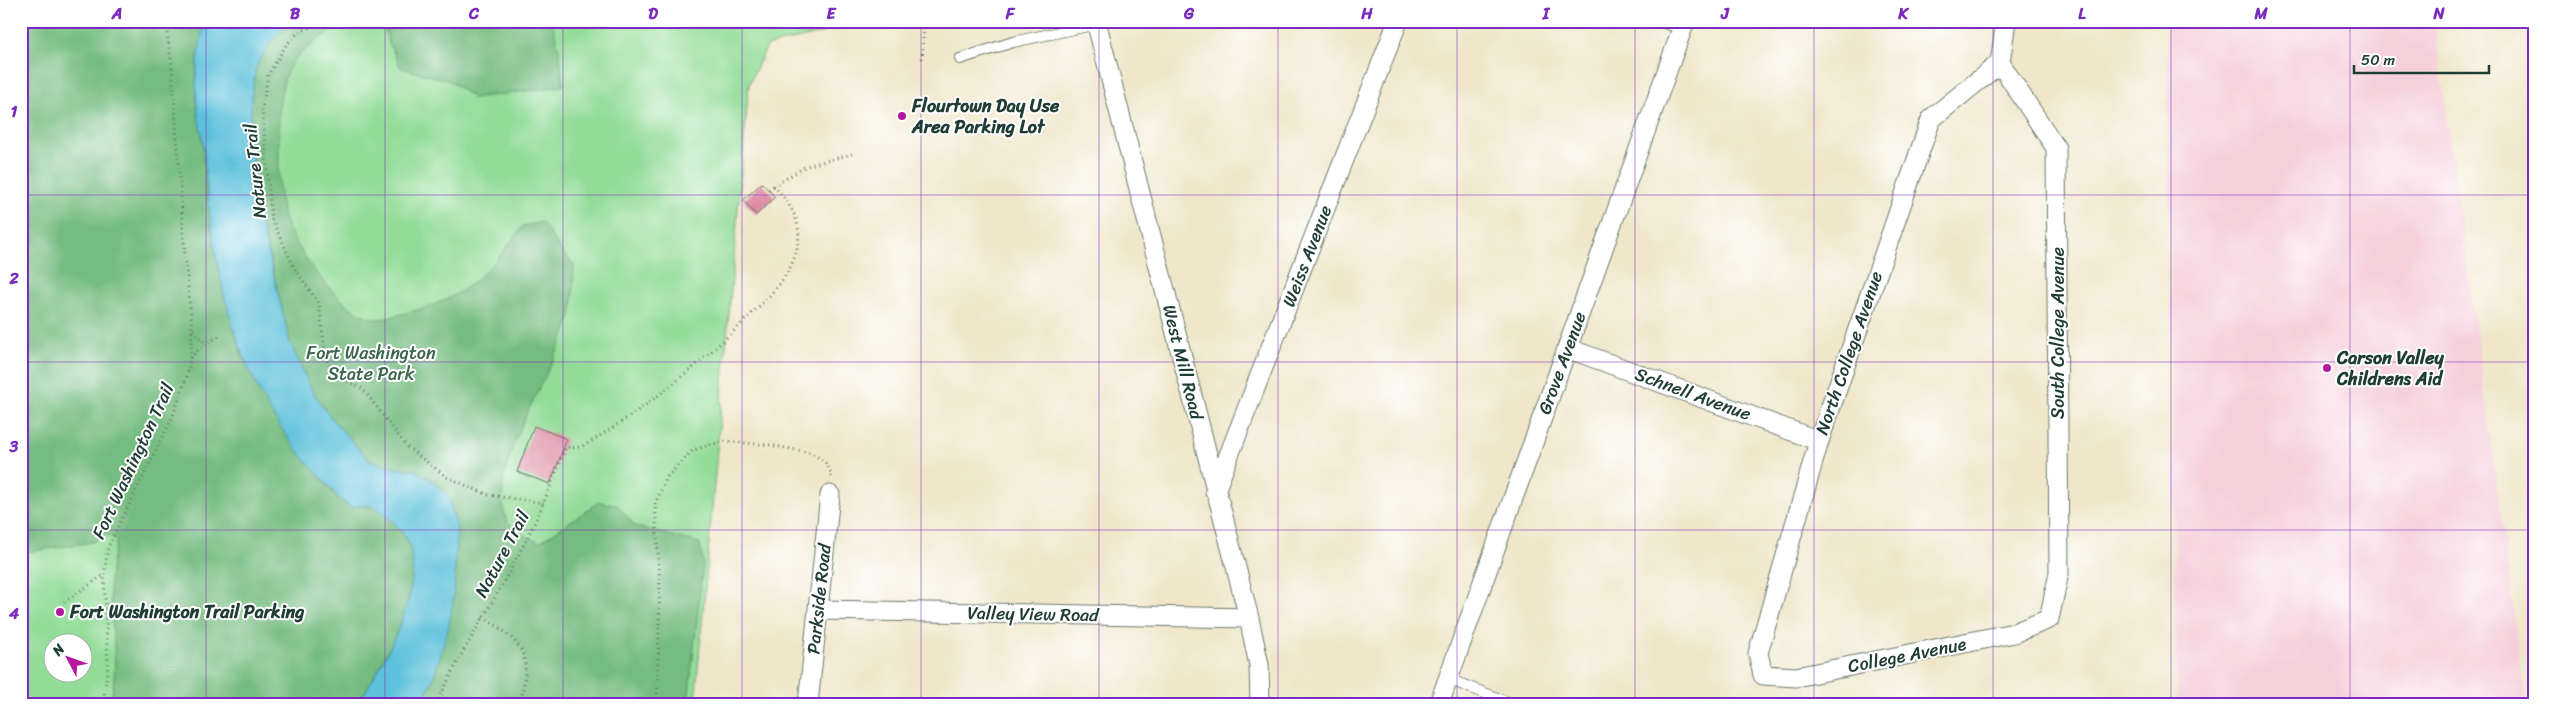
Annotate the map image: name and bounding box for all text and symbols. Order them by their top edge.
text: A [111,0,122,28]
text: B [290,0,301,28]
text: C [468,0,480,28]
text: D [648,0,658,28]
text: E [827,0,837,28]
text: F [1005,0,1016,28]
text: G [1183,0,1195,28]
text: H [1360,0,1373,28]
text: I [1542,0,1551,28]
text: J [1720,0,1730,28]
text: K [1897,0,1909,28]
text: L [2078,0,2086,28]
text: M [2253,0,2268,28]
text: N [2432,0,2445,28]
scale bar [2354,42,2488,74]
text: 50 m [2361,47,2396,73]
place label: Flourtown Day Use Area Parking Lot [911,90,1060,143]
text: 1 [11,97,18,126]
marker: Flourtown Day Use Area Parking Lot [896,110,908,122]
street label: Nature Trail [234,121,276,220]
street label: Weiss Avenue [1273,200,1341,312]
street label: South College Avenue [2042,247,2074,419]
text: 2 [8,264,19,293]
street label: North College Avenue [1806,267,1892,439]
street label: West Mill Road [1153,301,1213,424]
street label: Grove Avenue [1529,307,1595,419]
park label: Fort Washington State Park [306,337,436,390]
place label: Carson Valley Childrens Aid [2336,342,2445,395]
street label: Schnell Avenue [1630,358,1756,430]
marker: Carson Valley Childrens Aid [2321,362,2333,374]
street label: Fort Washington Trail [83,377,184,545]
text: 3 [9,432,19,461]
street label: Nature Trail [466,504,539,604]
street label: Parkside Road [797,541,841,656]
place label: Fort Washington Trail Parking [69,596,304,628]
street label: Valley View Road [967,597,1100,631]
text: 4 [8,599,19,628]
marker: Fort Washington Trail Parking [54,606,66,618]
street label: College Avenue [1845,628,1969,682]
north arrow [42,632,92,682]
text: N [45,638,71,662]

